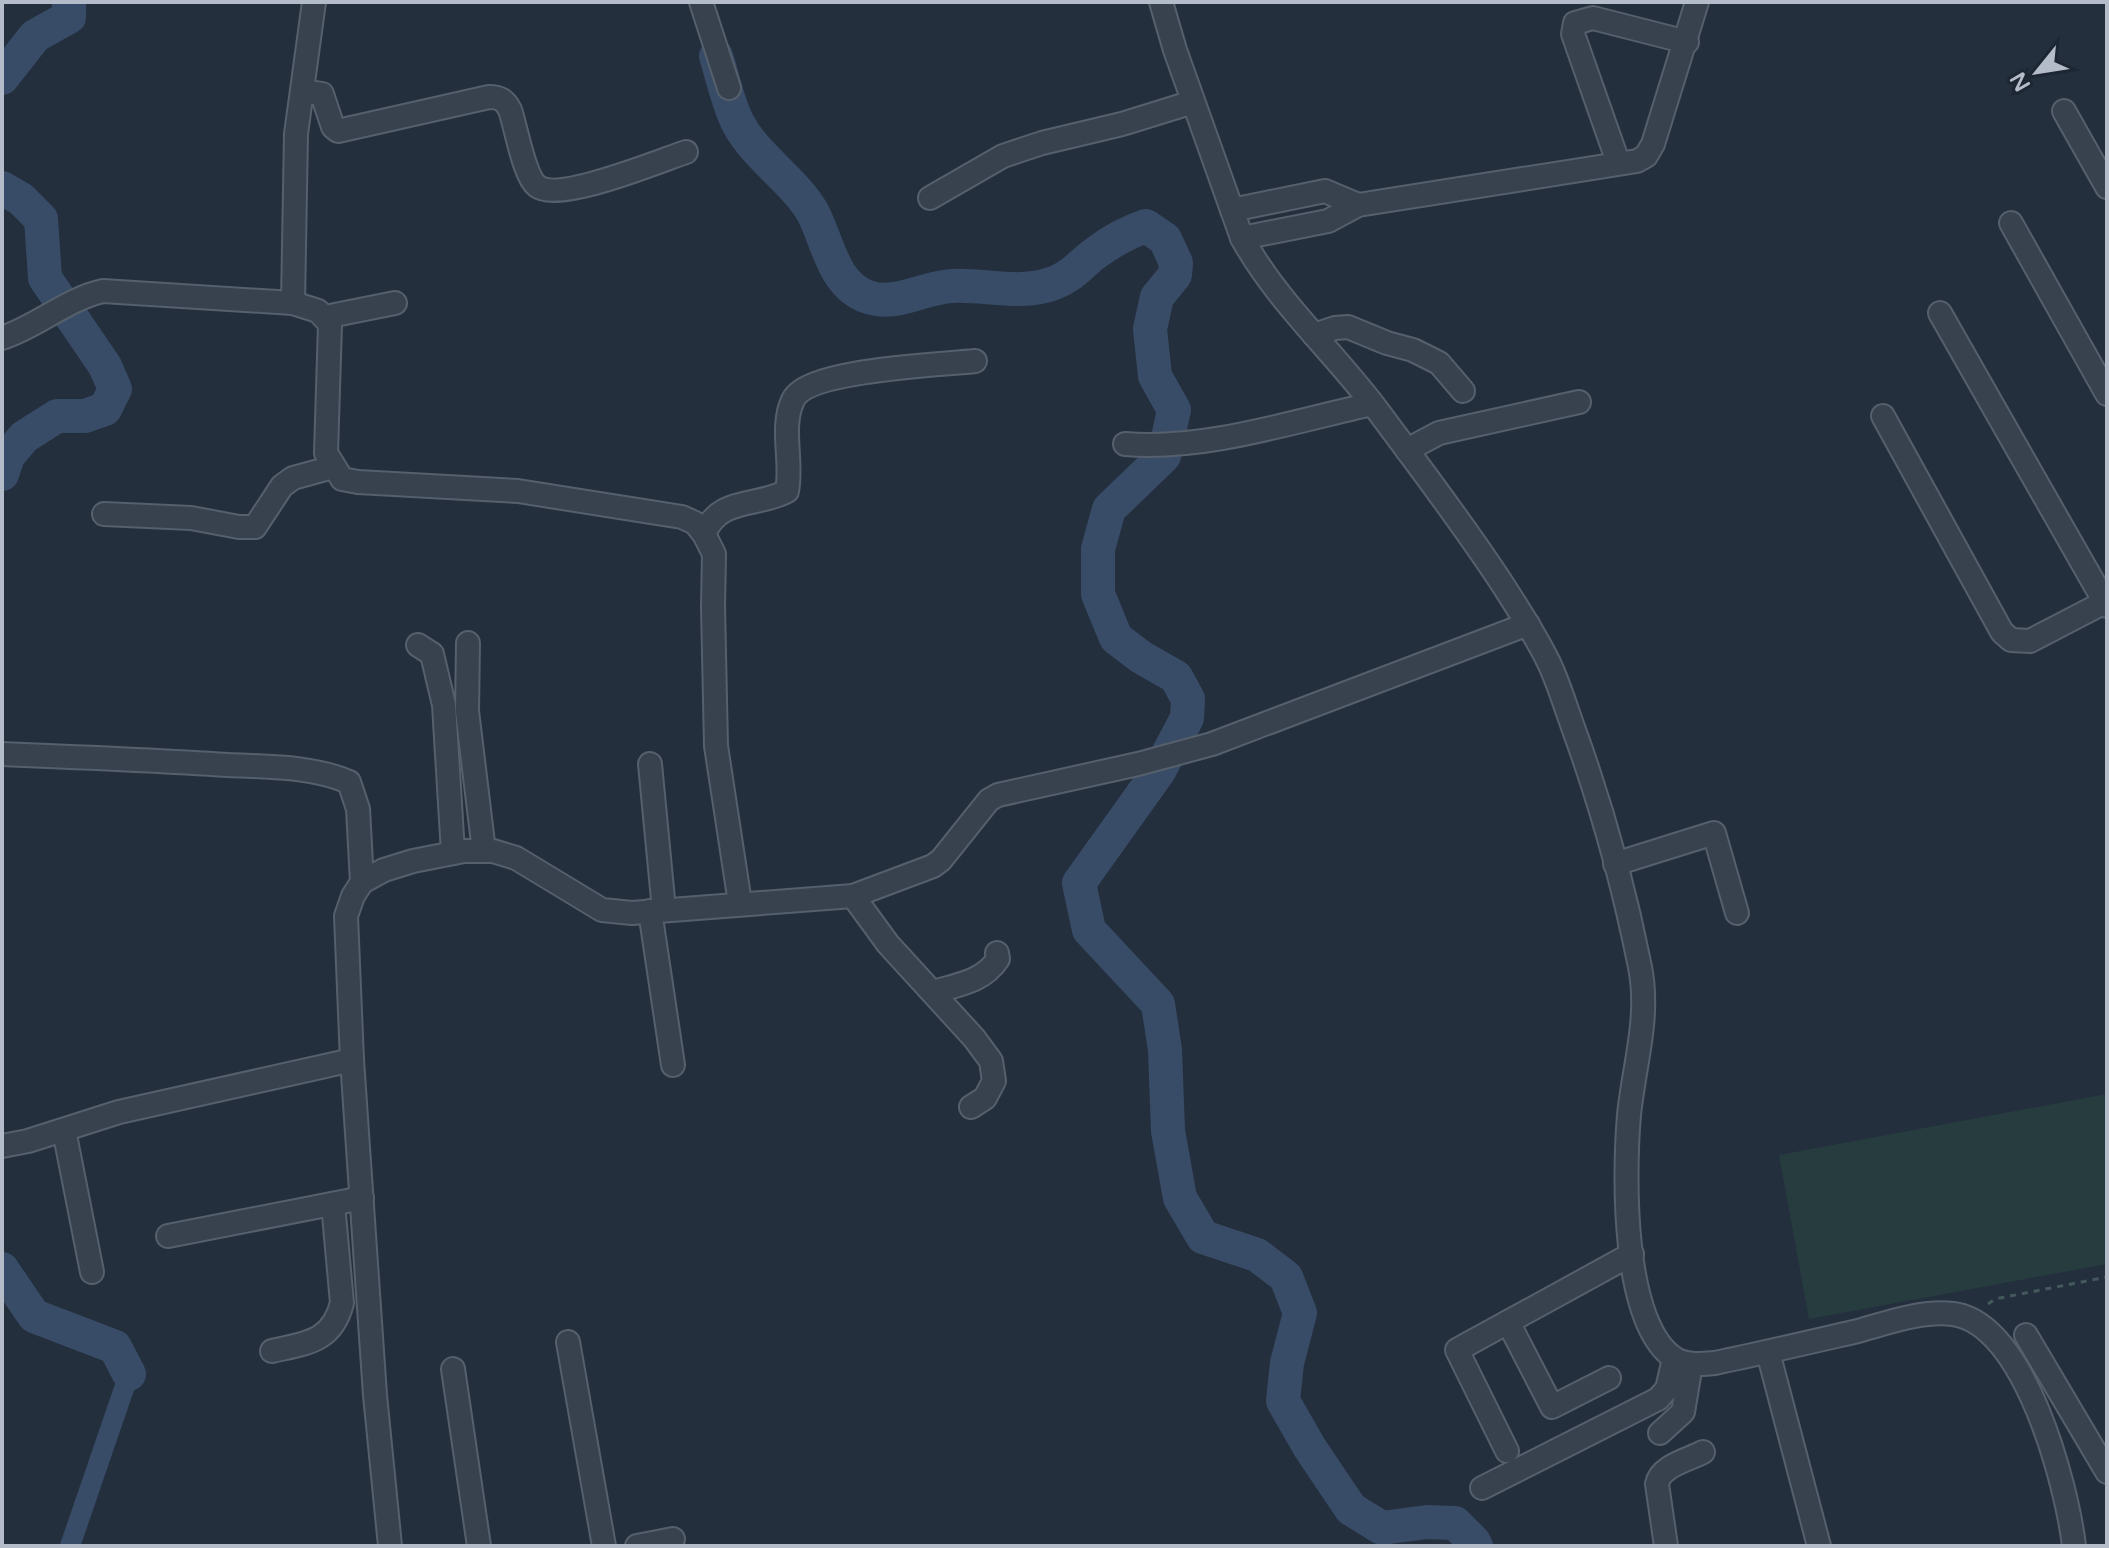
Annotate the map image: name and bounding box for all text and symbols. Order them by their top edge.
north arrow [1997,32,2077,112]
text: N [2005,67,2036,96]

